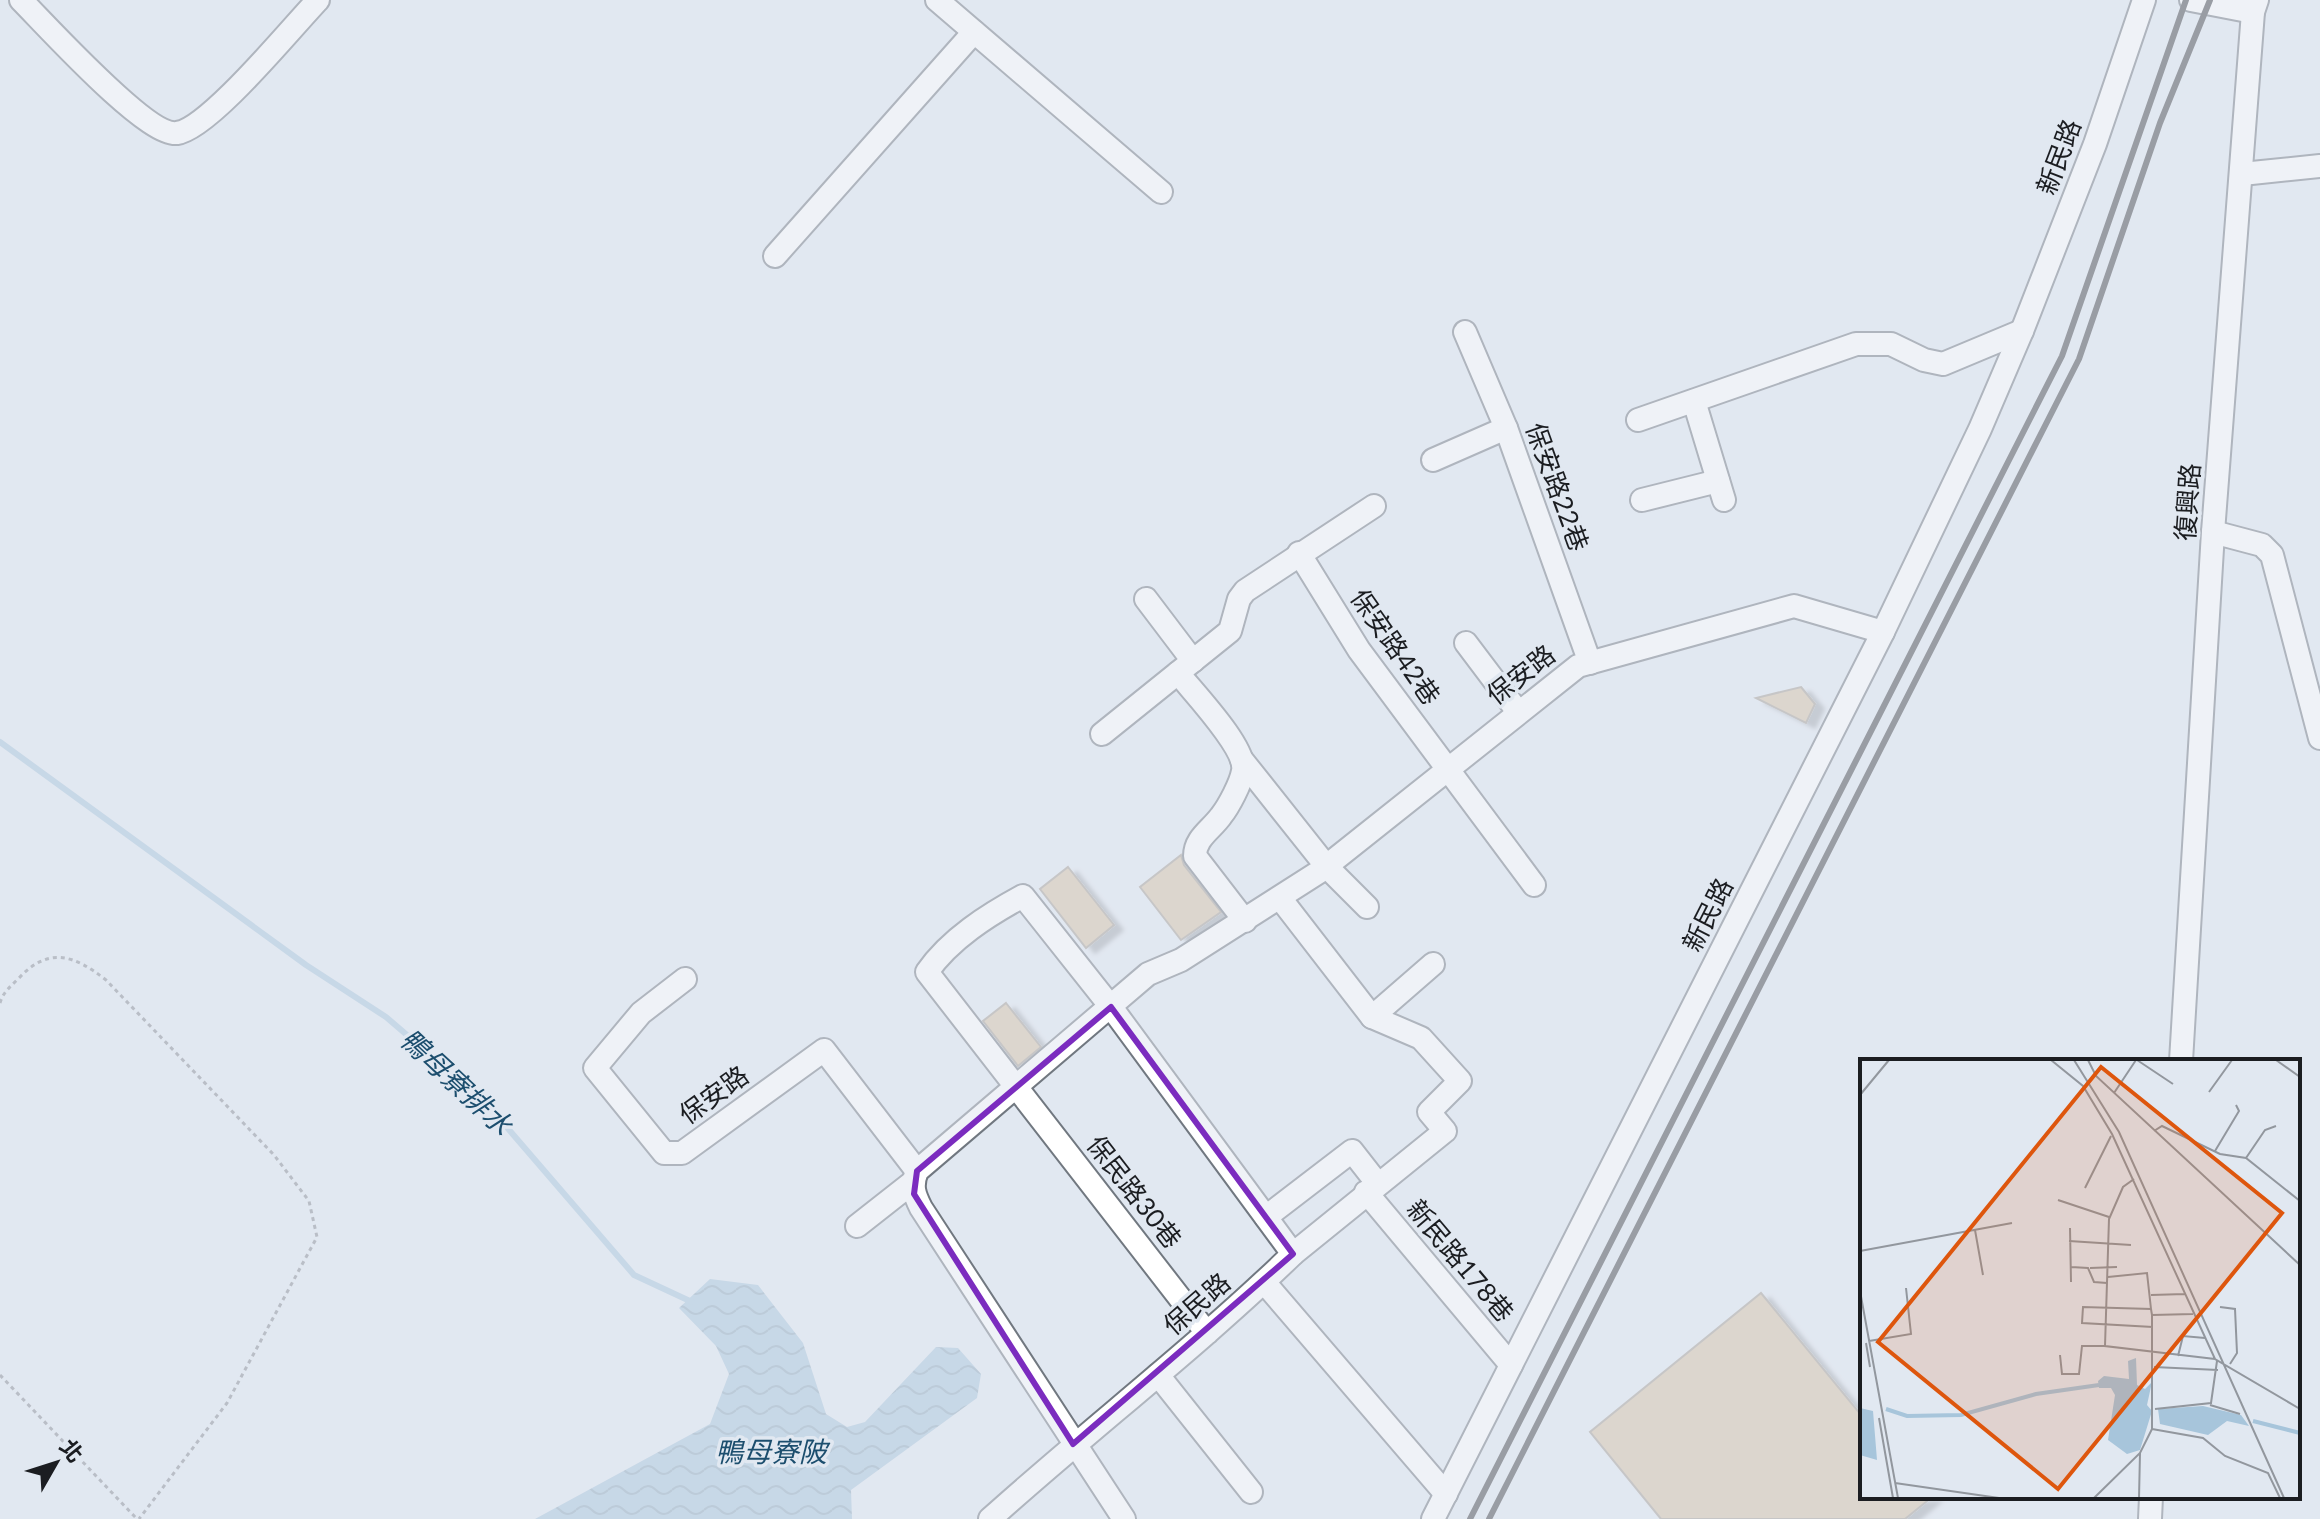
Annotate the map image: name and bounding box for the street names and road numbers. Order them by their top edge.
street label: 新民路 [2029,114,2087,199]
street label: 保安路22巷 [1520,418,1596,555]
street label: 復興路 [2168,462,2206,542]
street label: 保安路42巷 [1344,582,1447,711]
street label: 保安路 [1480,638,1561,711]
street label: 新民路 [1675,873,1739,957]
street label: 保安路 [672,1058,754,1130]
street label: 保民路30巷 [1081,1129,1189,1254]
street label: 新民路178巷 [1401,1193,1521,1328]
street label: 保民路 [1156,1266,1236,1341]

